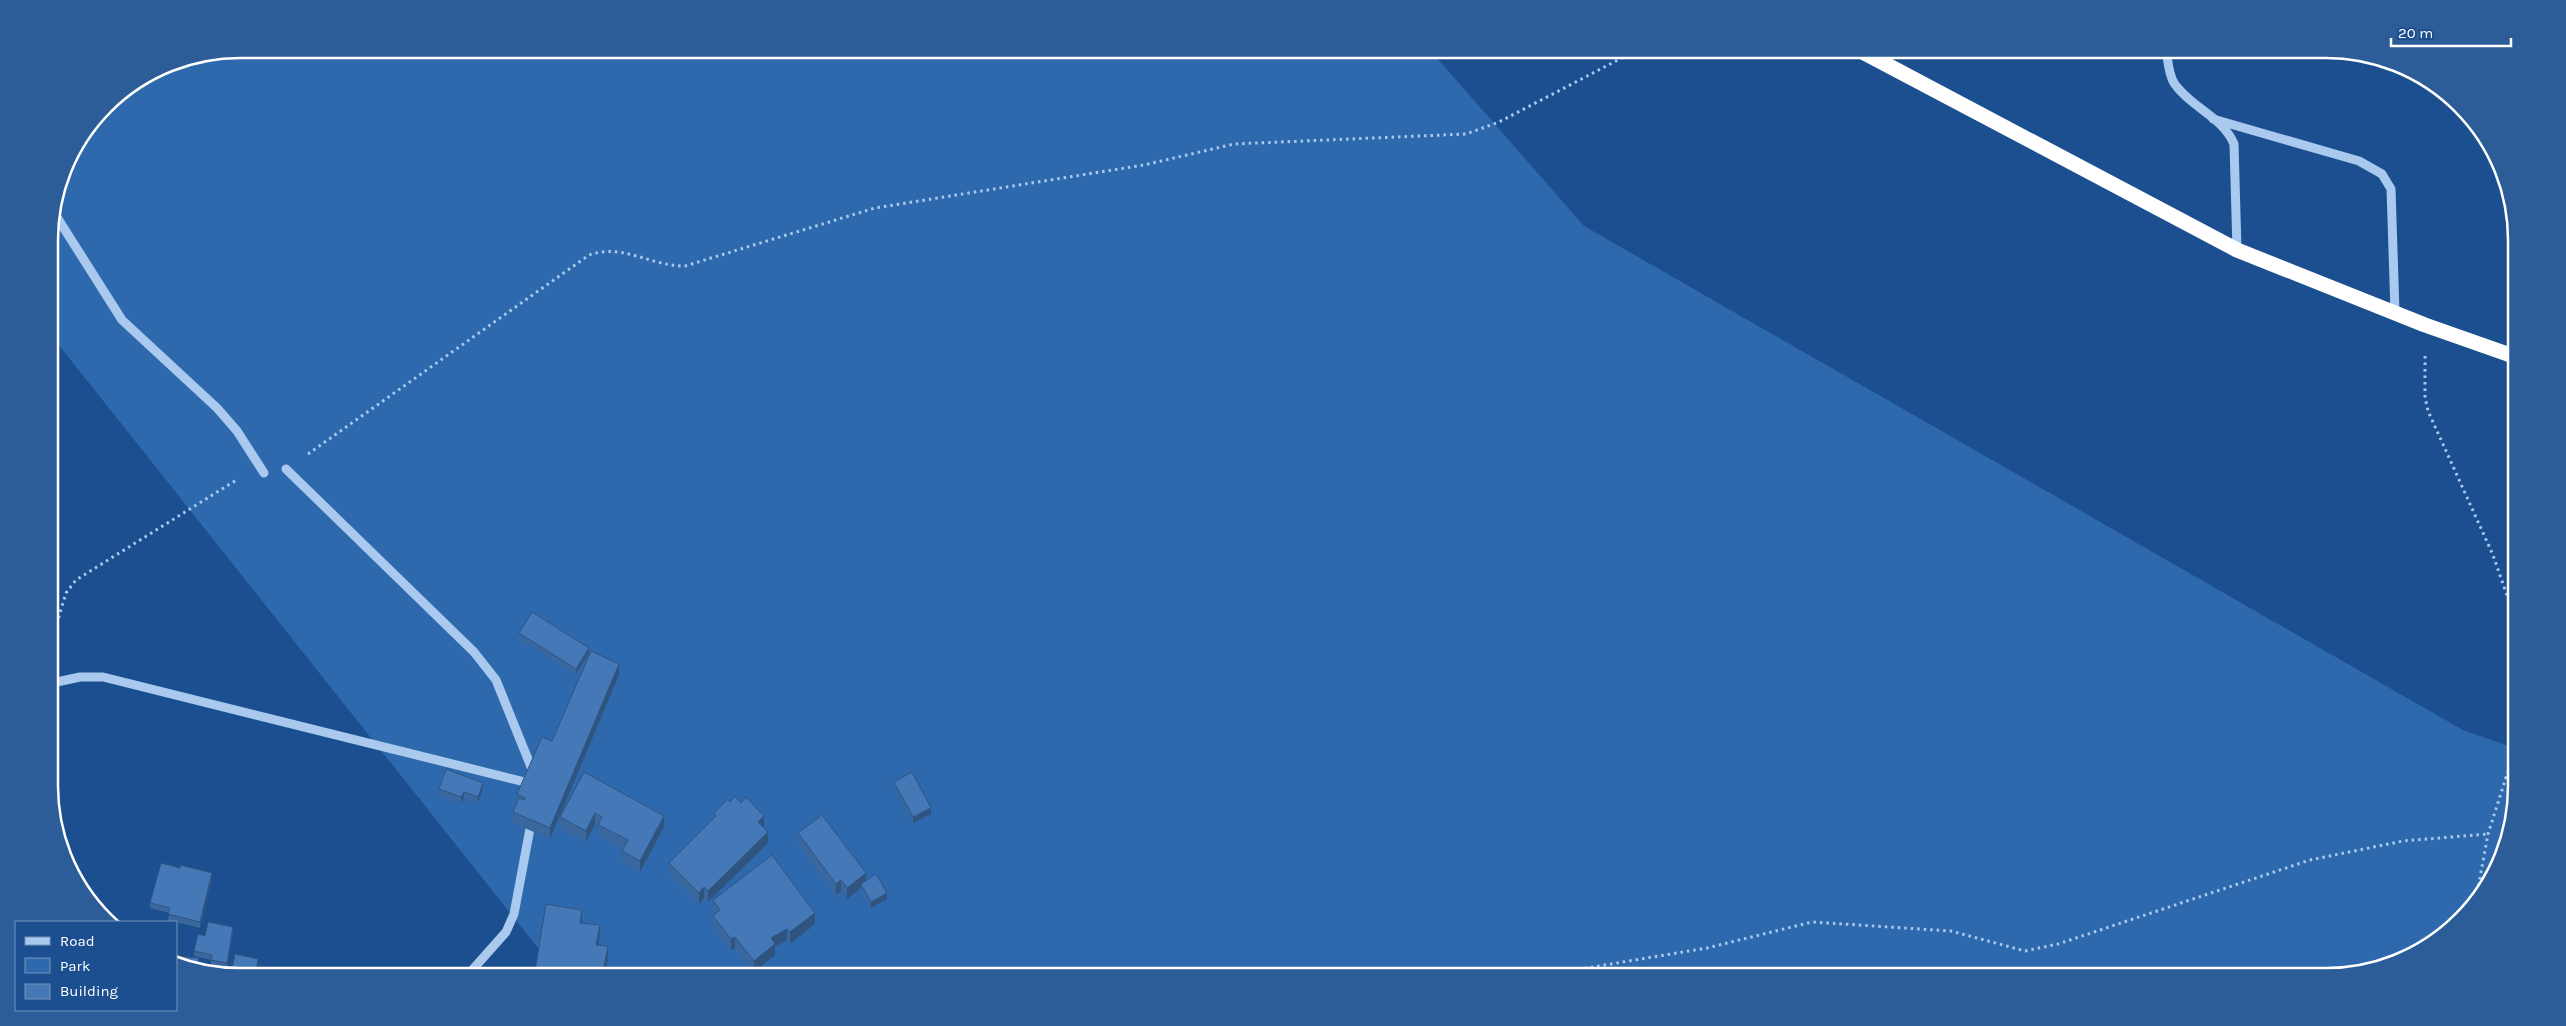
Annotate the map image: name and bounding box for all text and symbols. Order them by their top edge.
scale bar [2391,15,2511,47]
text: 20 m [2398,24,2433,42]
legend [15,921,178,1011]
text: Road [60,932,95,950]
text: Park [60,957,90,975]
text: Building [60,982,118,1000]

